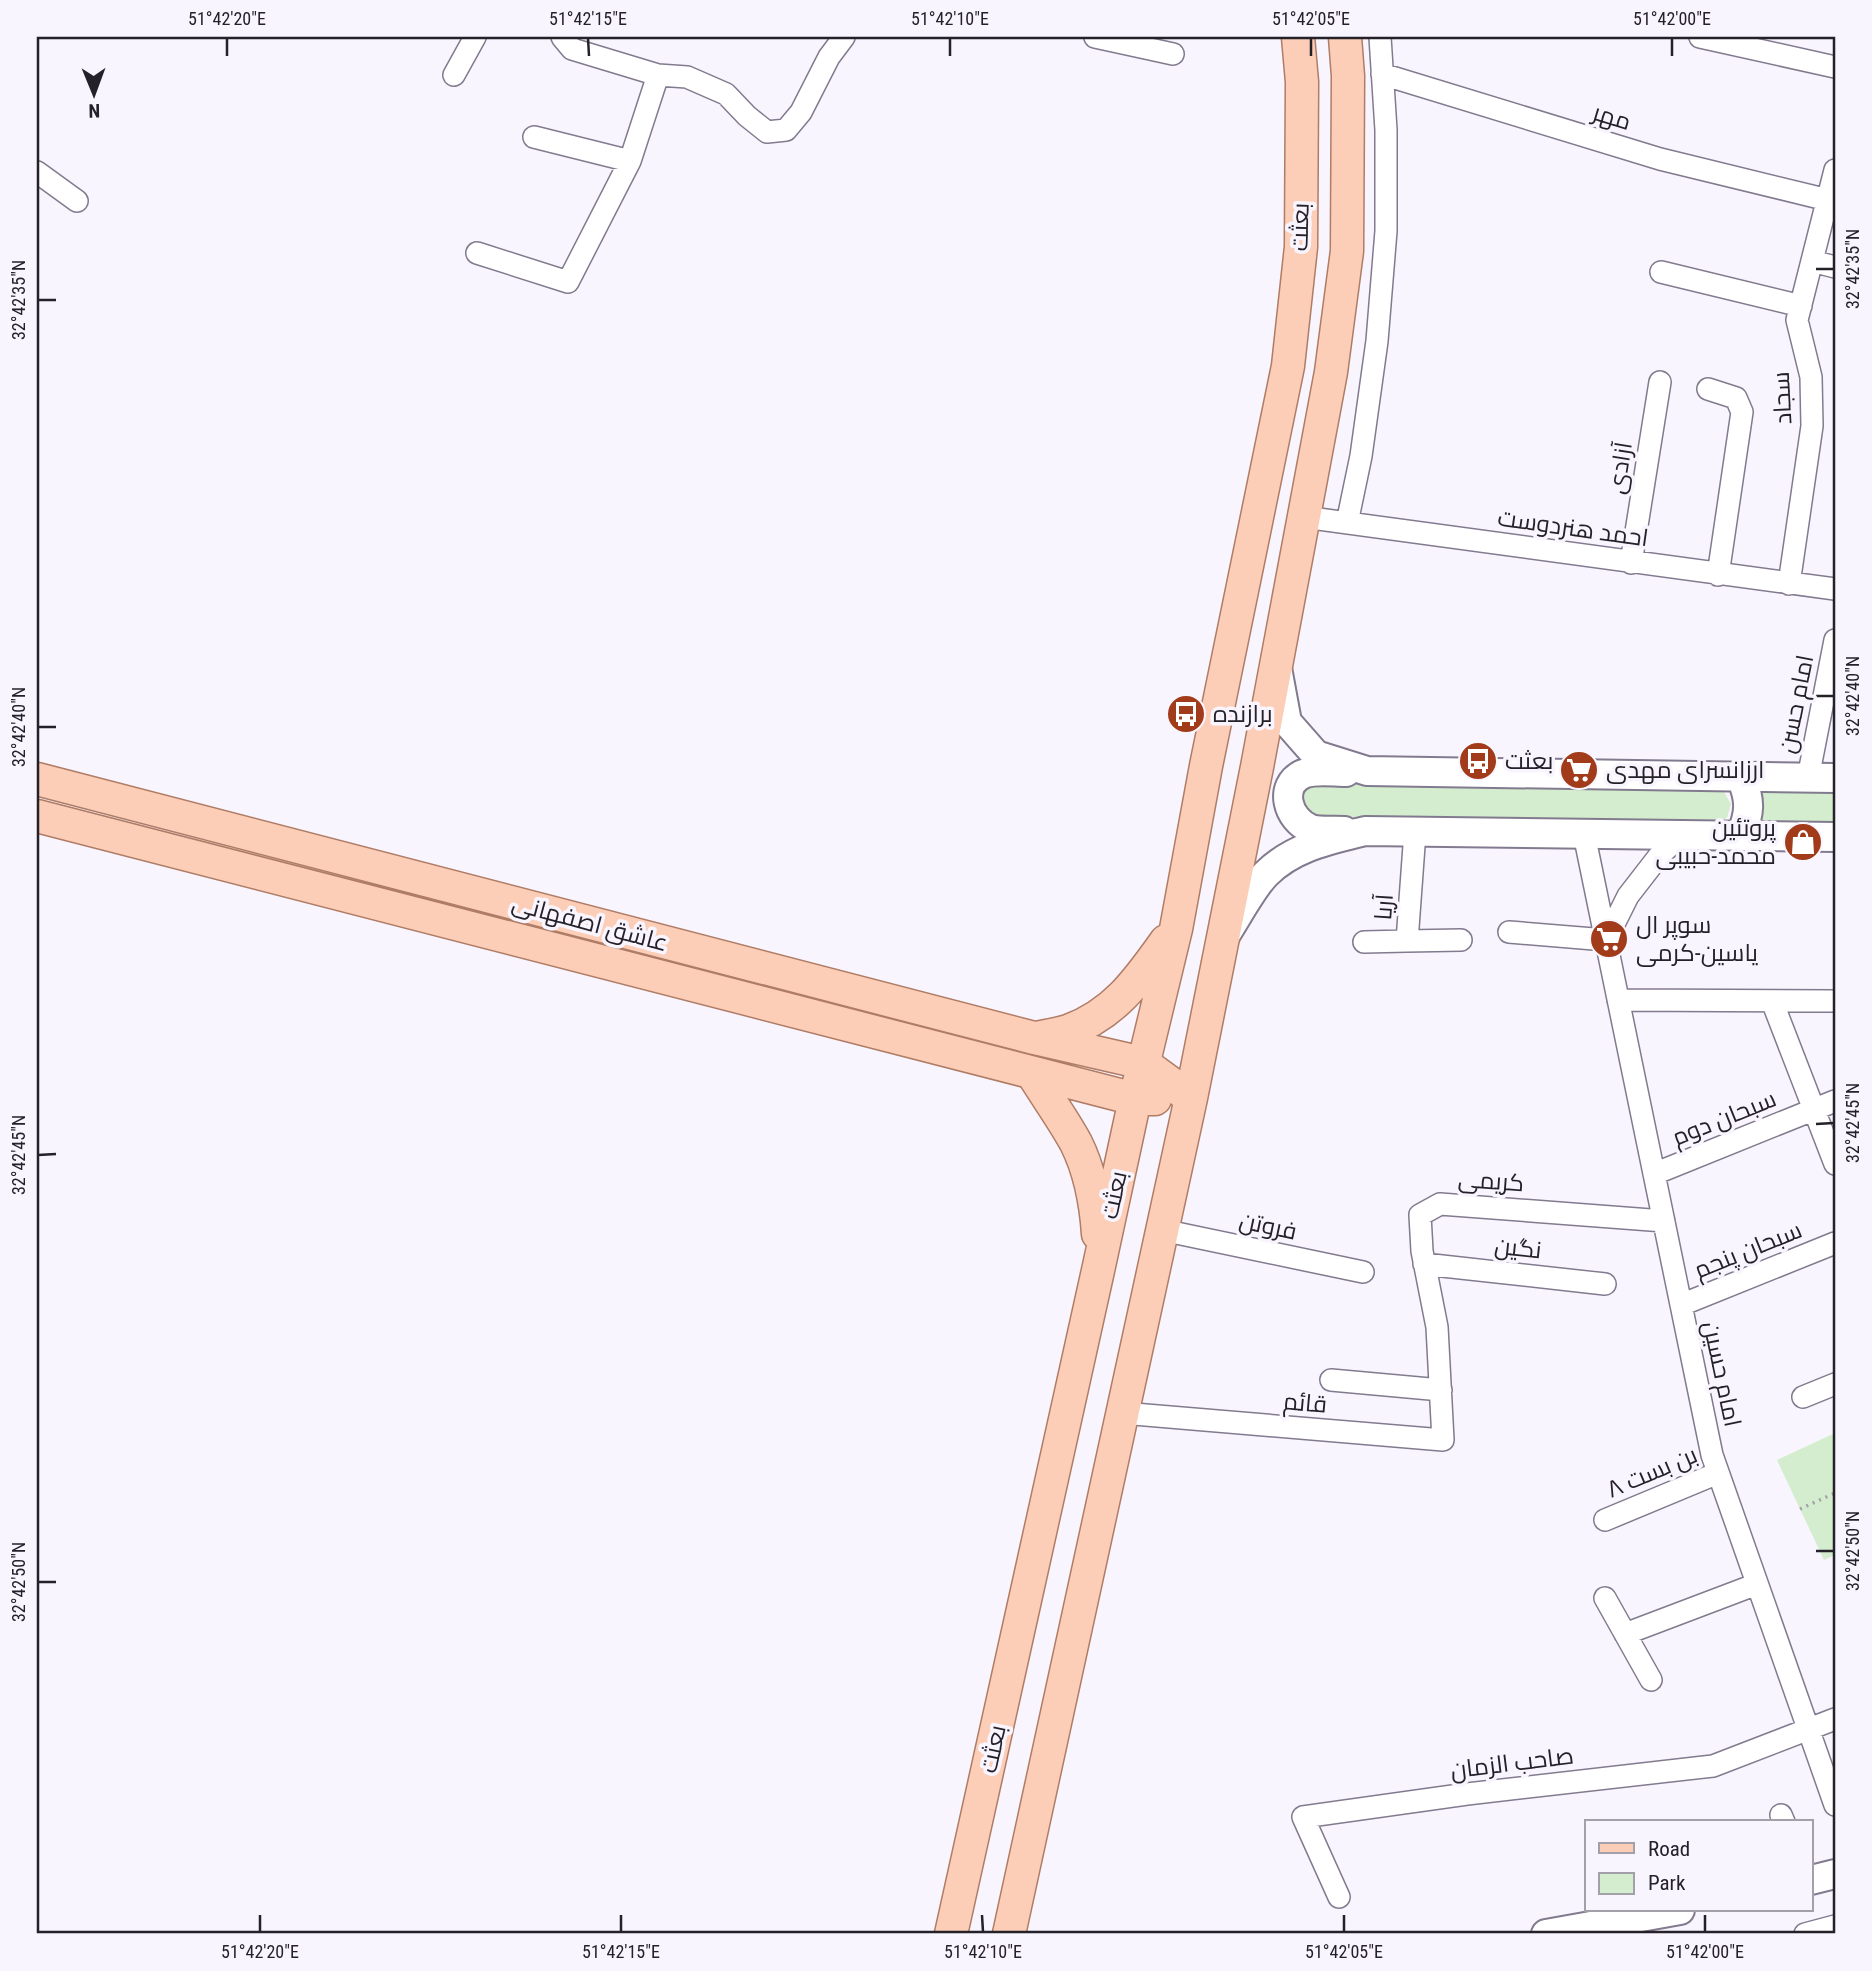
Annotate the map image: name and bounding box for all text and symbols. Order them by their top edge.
text: 51°42'20"E [188,8,266,29]
text: 51°42'15"E [549,8,627,29]
text: 51°42'10"E [911,8,989,29]
text: 51°42'05"E [1272,8,1350,29]
text: 51°42'00"E [1633,8,1711,29]
north arrow [60,60,130,130]
street label: مهر [1588,97,1634,136]
text: N [88,99,100,122]
street label: بعثت [1285,202,1315,252]
text: 32°42'35"N [1842,229,1863,309]
text: 32°42'35"N [8,260,29,340]
street label: سجاد [1767,371,1797,425]
street label: آزادی [1602,439,1638,496]
street label: احمد هنردوست [1496,504,1650,552]
street label: امام حسن [1773,652,1821,756]
text: 32°42'40"N [1842,656,1863,736]
text: 32°42'40"N [8,687,29,767]
bus stop icon: برازنده [1165,693,1207,735]
place label: برازنده [1213,700,1273,728]
bus stop icon: بعثت [1457,740,1499,782]
place label: بعثت [1505,747,1553,775]
supermarket icon: ارزانسرای مهدی [1558,749,1600,791]
place label: ارزانسرای مهدی [1606,756,1764,784]
place label: پروتئین محمد-حبیبی [1655,814,1777,870]
shop icon: پروتئین محمد-حبیبی [1782,821,1824,863]
street label: عاشق اصفهانی [509,889,671,958]
street label: آریا [1369,892,1399,921]
place label: سوپر ال یاسین-کرمی [1636,911,1759,967]
supermarket icon: سوپر ال یاسین-کرمی [1588,918,1630,960]
text: 32°42'45"N [1842,1083,1863,1163]
street label: سبحان دوم [1668,1084,1781,1153]
text: 32°42'45"N [8,1115,29,1195]
street label: کریمی [1457,1165,1525,1197]
street label: بعثت [1095,1168,1133,1222]
street label: فروتن [1237,1206,1299,1246]
street label: سبحان پنجم [1690,1216,1807,1286]
street label: نگین [1493,1232,1543,1264]
street label: امام حسین [1695,1319,1747,1430]
street label: قائم [1282,1387,1328,1421]
street label: بن بست ۸ [1602,1440,1702,1504]
text: 32°42'50"N [1842,1511,1863,1591]
text: 32°42'50"N [8,1542,29,1622]
street label: بعثت [974,1722,1012,1776]
street label: صاحب الزمان [1449,1742,1575,1784]
legend [1585,1820,1812,1912]
text: Road [1648,1837,1690,1861]
text: Park [1648,1871,1686,1895]
text: 51°42'20"E [221,1941,299,1962]
text: 51°42'15"E [582,1941,660,1962]
text: 51°42'10"E [944,1941,1022,1962]
text: 51°42'05"E [1305,1941,1383,1962]
text: 51°42'00"E [1666,1941,1744,1962]

